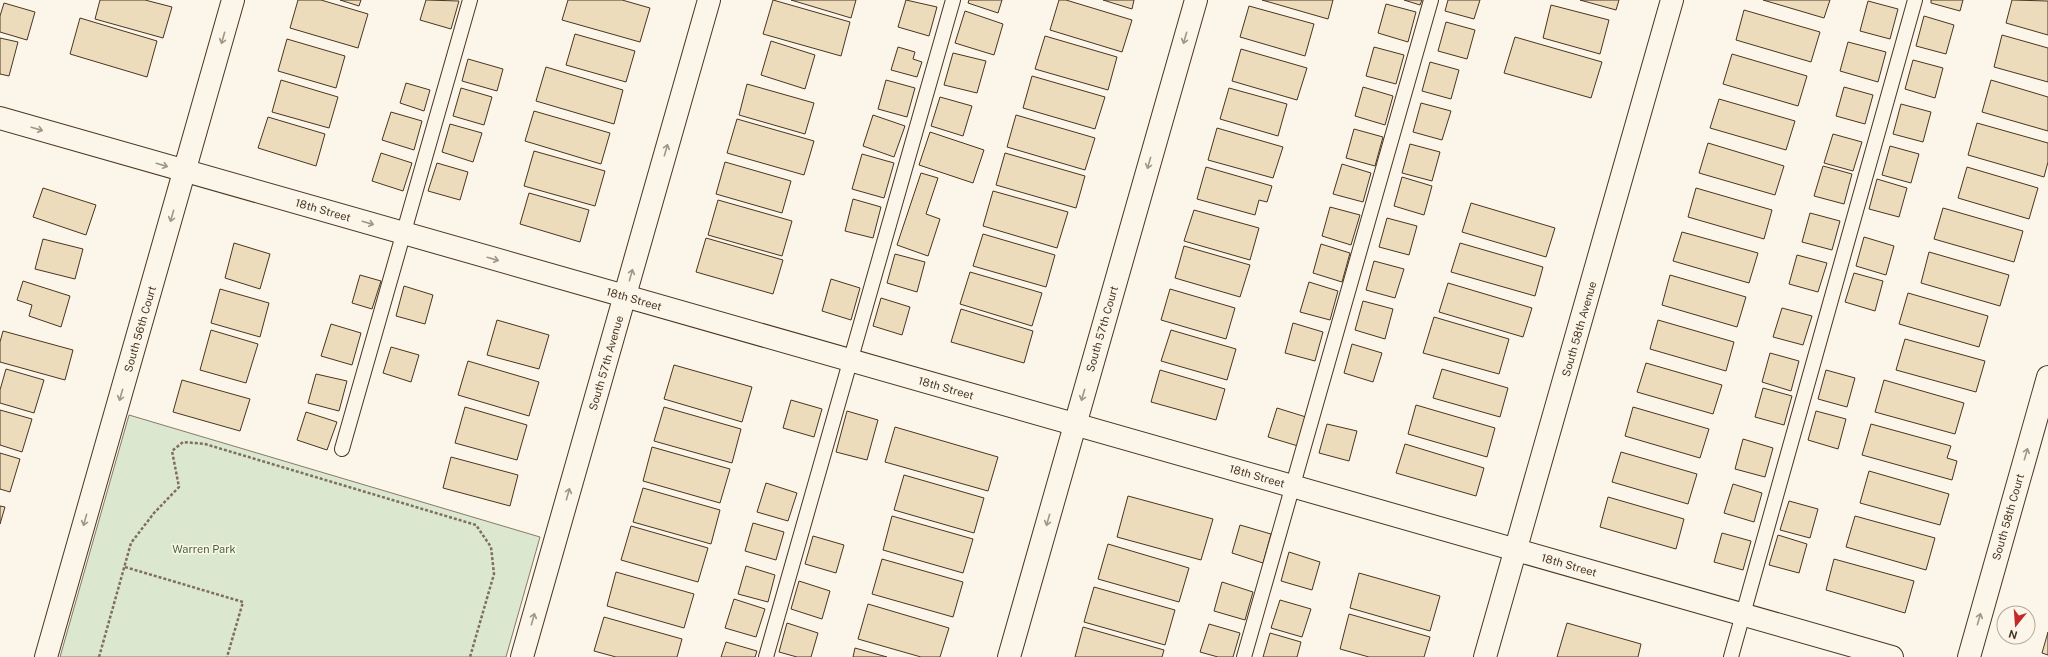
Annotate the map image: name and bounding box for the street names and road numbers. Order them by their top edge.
street label: 18th Street [294,196,352,224]
street label: South 58th Avenue [1560,280,1598,378]
street label: South 56th Court [122,285,158,373]
street label: 18th Street [605,285,663,313]
street label: South 57th Court [1084,285,1120,373]
street label: South 57th Avenue [587,314,625,412]
street label: 18th Street [917,374,975,402]
street label: 18th Street [1228,462,1286,490]
street label: South 58th Court [1990,472,2026,562]
street label: 18th Street [1540,551,1598,579]

